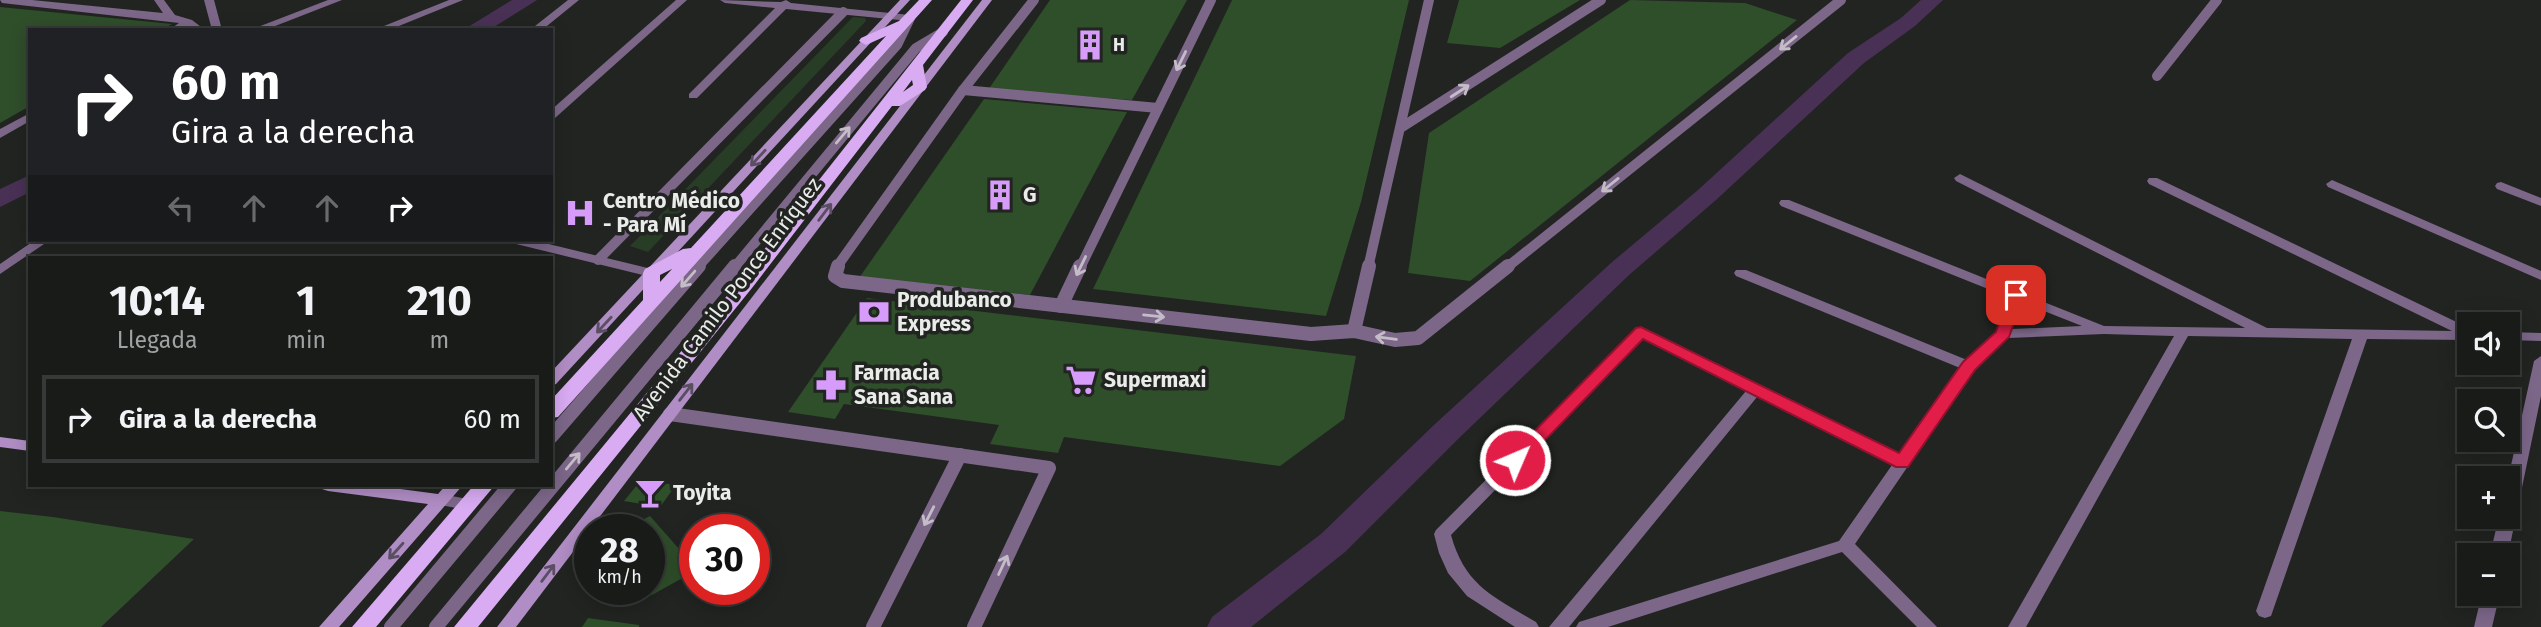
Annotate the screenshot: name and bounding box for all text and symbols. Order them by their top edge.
building icon: H [1073,28,1107,62]
place label: H [1113,34,1125,56]
one-way arrow [1779,35,1797,50]
one-way arrow [1173,50,1187,71]
text: 60 m [171,53,280,112]
icon: right [56,56,147,147]
one-way arrow [1449,83,1469,97]
text: Gira a la derecha [171,113,415,151]
one-way arrow [835,126,851,144]
one-way arrow [750,149,767,166]
street label: Avenida Camilo Ponce Enríquez [627,172,827,426]
one-way arrow [1602,177,1620,192]
building icon: G [983,178,1017,212]
place label: G [1023,182,1037,208]
place label: Centro Médico - Para Mí [603,188,740,238]
icon: left [162,189,200,227]
icon: ahead [235,189,273,227]
icon: ahead [308,189,346,227]
icon: right [381,189,419,227]
hospital icon: Centro Médico - Para Mí [563,196,597,230]
one-way arrow [817,203,832,222]
one-way arrow [1074,255,1088,276]
pin [1986,265,2046,325]
one-way arrow [680,269,696,287]
text: 10:14 [109,276,205,326]
text: 1 [296,276,316,326]
text: 210 [407,276,472,326]
icon: arrive [1997,276,2035,314]
place label: Produbanco Express [897,287,1012,337]
bank icon: Produbanco Express [857,295,891,329]
one-way arrow [1142,310,1164,323]
map controls [2457,312,2520,606]
button: sound [2457,312,2520,375]
one-way arrow [595,316,612,333]
text: Llegada [117,326,197,354]
text: min [286,326,326,354]
text: m [430,326,449,354]
one-way arrow [1375,331,1397,344]
place label: Farmacia Sana Sana [854,360,953,410]
supermarket icon: Supermaxi [1064,363,1098,397]
place label: Supermaxi [1104,367,1207,393]
pharmacy icon: Farmacia Sana Sana [814,368,848,402]
one-way arrow [679,384,694,402]
button: search [2457,389,2520,452]
icon: right [60,400,98,438]
text: Gira a la derecha [119,404,317,435]
text: 60 m [463,404,521,435]
position arrow [1478,423,1552,497]
one-way arrow [564,452,580,470]
button: + [2457,466,2520,529]
bar icon: Toyita [633,476,667,510]
place label: Toyita [673,480,731,506]
one-way arrow [922,505,936,526]
speed limit sign: 30 [679,514,770,605]
text: 28 [600,529,639,571]
one-way arrow [388,541,404,559]
button: − [2457,543,2520,606]
one-way arrow [997,555,1010,576]
one-way arrow [540,564,555,583]
text: km/h [597,566,642,588]

